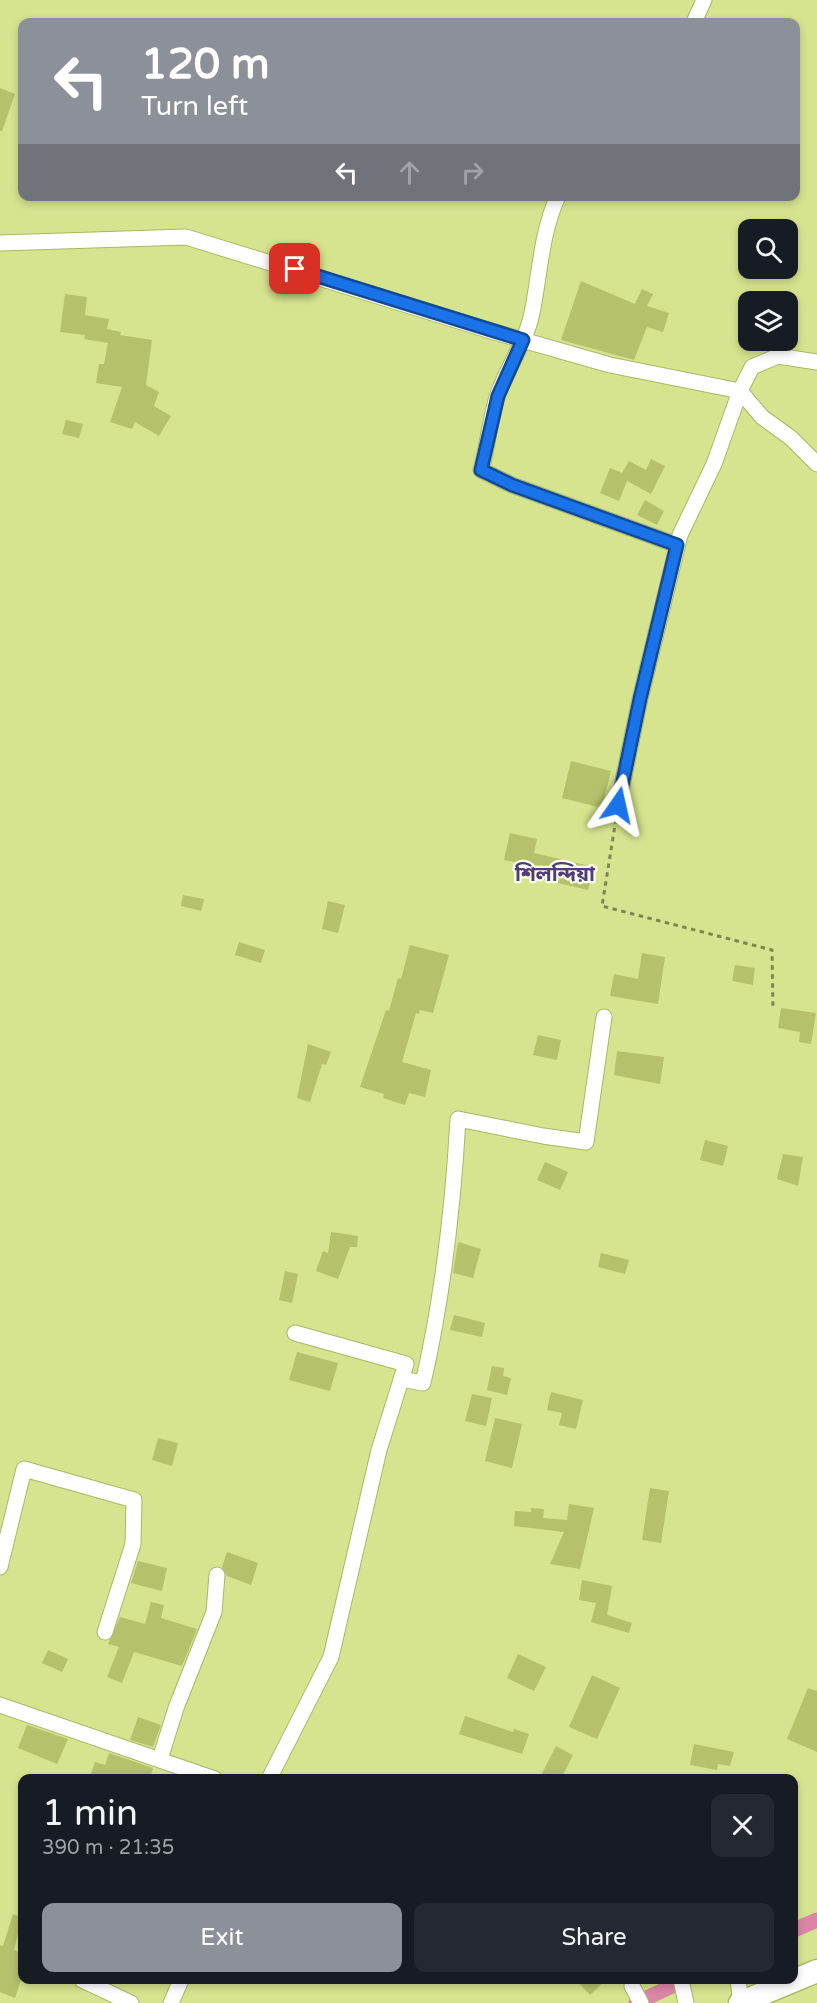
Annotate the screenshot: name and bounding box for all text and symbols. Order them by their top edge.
text: 120 m [141,39,270,90]
icon: left [42,42,120,120]
text: Turn left [141,90,248,123]
icon: left [330,156,363,189]
icon: ahead [393,156,426,189]
icon: right [456,156,489,189]
map controls [738,219,798,351]
button: search [738,219,798,279]
pin [269,243,320,294]
icon: arrive [278,252,311,285]
button: layers [738,291,798,351]
position arrow [586,773,650,837]
district label: শিলন্দিয়া [514,862,596,887]
text: 1 min [42,1792,138,1835]
button: close [711,1794,774,1857]
text: 390 m · 21:35 [42,1836,174,1860]
button: Exit [42,1903,402,1972]
button: Share [414,1903,774,1972]

